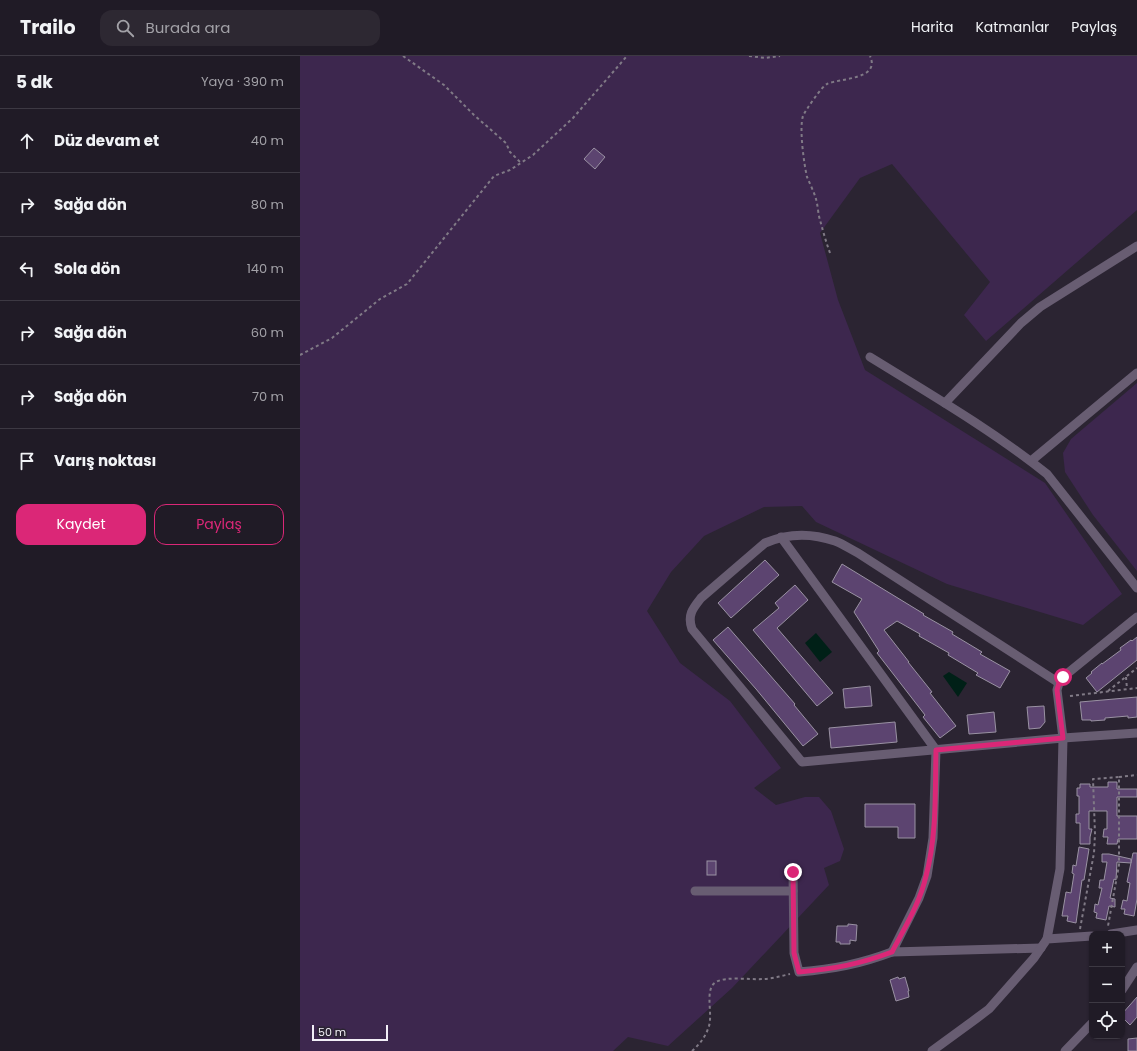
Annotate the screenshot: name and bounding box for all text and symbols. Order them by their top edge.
search box [100,10,380,46]
text: Trailo [20,14,76,41]
icon: search [114,17,136,39]
text: Burada ara [146,17,230,38]
text: Harita [911,17,953,37]
text: Katmanlar [975,17,1049,37]
text: Paylaş [1071,17,1117,37]
text: 5 dk [16,70,53,94]
text: Yaya · 390 m [201,72,284,91]
icon: ahead [16,130,38,152]
text: Düz devam et [54,130,159,151]
text: 40 m [251,131,284,150]
icon: right [16,194,38,216]
text: Sağa dön [54,194,127,215]
text: 80 m [251,195,284,214]
icon: left [16,258,38,280]
text: Sola dön [54,258,120,279]
text: 140 m [247,259,284,278]
icon: right [16,322,38,344]
text: Sağa dön [54,322,127,343]
text: 60 m [251,323,284,342]
icon: right [16,386,38,408]
text: Sağa dön [54,386,127,407]
text: 70 m [252,387,284,406]
icon: arrive [16,450,38,472]
text: Varış noktası [54,450,156,471]
button: Kaydet [16,504,146,545]
button: Paylaş [154,504,284,545]
route start [1054,668,1072,686]
route end [784,863,802,881]
map controls [1089,931,1125,1039]
button: + [1089,931,1125,967]
button: − [1089,967,1125,1003]
button: locate [1089,1003,1125,1039]
scale bar [312,1023,388,1042]
text: 50 m [318,1024,346,1040]

